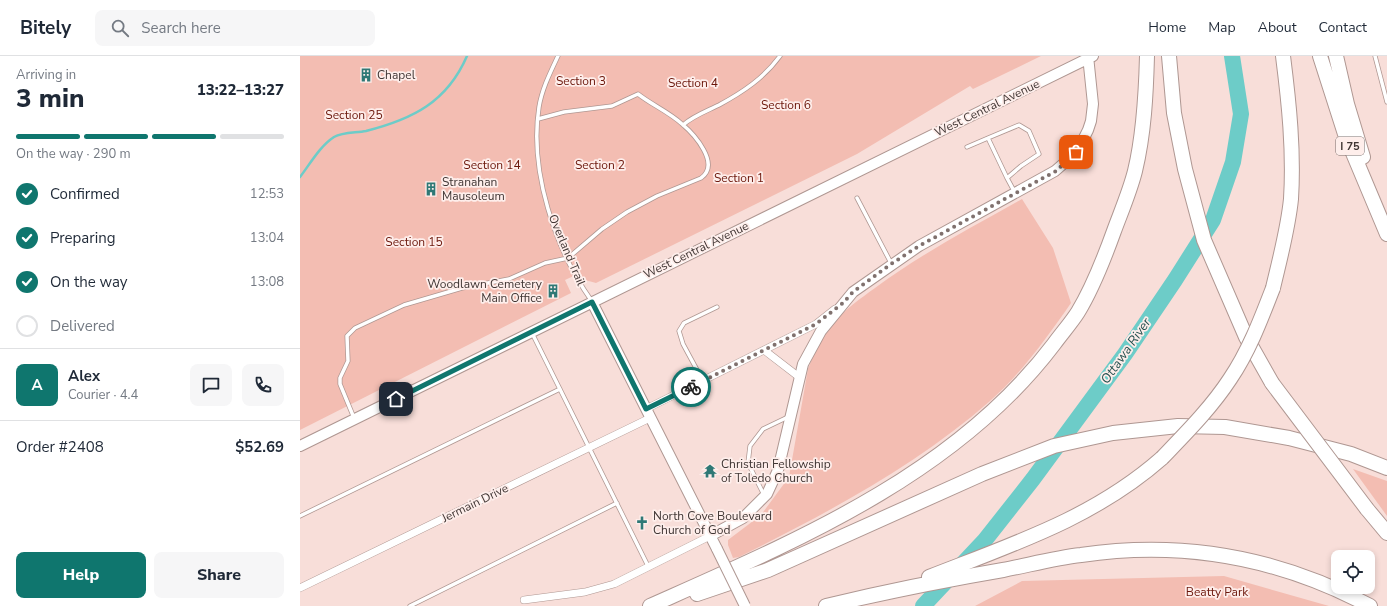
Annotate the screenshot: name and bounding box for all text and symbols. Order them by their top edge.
search box [95,10,375,46]
text: Bitely [20,15,71,41]
icon: search [109,17,131,39]
text: Search here [141,18,221,38]
text: Home [1148,18,1186,37]
text: Map [1208,18,1236,37]
text: About [1258,18,1297,37]
text: Contact [1319,18,1367,37]
text: Arriving in [16,66,76,84]
building icon: Chapel [358,67,374,83]
place label: Chapel [377,67,416,83]
park label: Section 3 [556,73,606,89]
park label: Section 4 [668,75,718,91]
street label: West Central Avenue [932,76,1042,140]
text: 13:22–13:27 [197,80,284,100]
text: 3 min [16,81,84,116]
park label: Section 6 [761,97,811,113]
park label: Section 25 [325,107,383,123]
pin [1059,135,1093,169]
road number: I 75 [1336,137,1364,155]
icon: bag [1065,141,1087,163]
text: On the way · 290 m [16,145,131,163]
park label: Section 14 [463,157,521,173]
park label: Section 2 [575,157,625,173]
park label: Section 1 [714,170,764,186]
place label: Stranahan Mausoleum [442,174,505,204]
building icon: Stranahan Mausoleum [423,181,439,197]
icon: check [16,183,38,205]
text: Confirmed [50,184,120,204]
text: 12:53 [250,185,284,203]
street label: Overland Trail [545,212,589,289]
street label: West Central Avenue [641,218,751,282]
icon: check [16,227,38,249]
text: Preparing [50,228,115,248]
text: 13:04 [250,229,284,247]
park label: Section 15 [385,234,443,250]
icon: check [16,271,38,293]
text: On the way [50,272,128,292]
text: 13:08 [250,273,284,291]
place label: Woodlawn Cemetery Main Office [427,276,543,306]
building icon: Woodlawn Cemetery Main Office [545,283,561,299]
water label: Ottawa River [1097,314,1156,388]
text: Delivered [50,316,115,336]
button: chat [190,364,232,406]
button: phone [242,364,284,406]
text: Alex [68,366,100,386]
courier [671,367,711,407]
text: A [31,375,43,395]
icon: bike [680,376,702,398]
pin [379,382,413,416]
text: Courier · 4.4 [68,386,138,404]
icon: home [385,388,407,410]
text: Order #2408 [16,437,104,457]
text: $52.69 [235,437,284,457]
place label: Christian Fellowship of Toledo Church [721,456,831,486]
temple icon: Christian Fellowship of Toledo Church [702,463,718,479]
street label: Jermain Drive [438,480,511,526]
place label: North Cove Boulevard Church of God [653,508,772,538]
church icon: North Cove Boulevard Church of God [634,515,650,531]
map controls [1331,550,1375,594]
button: locate [1331,550,1375,594]
button: Help [16,552,146,598]
button: Share [154,552,284,598]
park label: Beatty Park [1186,584,1249,600]

